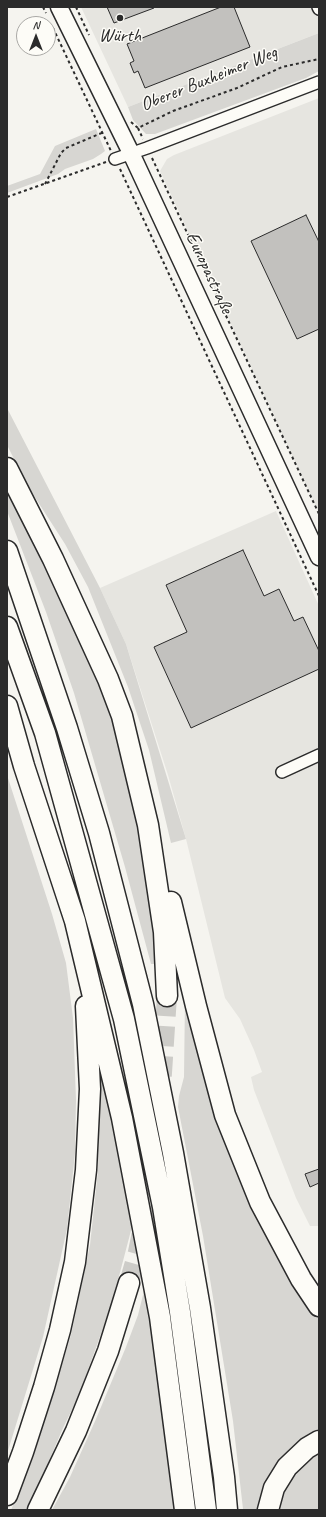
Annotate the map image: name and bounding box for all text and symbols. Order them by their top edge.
marker: Würth [115,13,125,23]
north arrow [16,16,56,56]
text: N [33,18,39,32]
place label: Würth [99,25,141,47]
street label: Oberer Buxheimer Weg [137,41,281,117]
street label: Europastraße [180,229,238,317]

